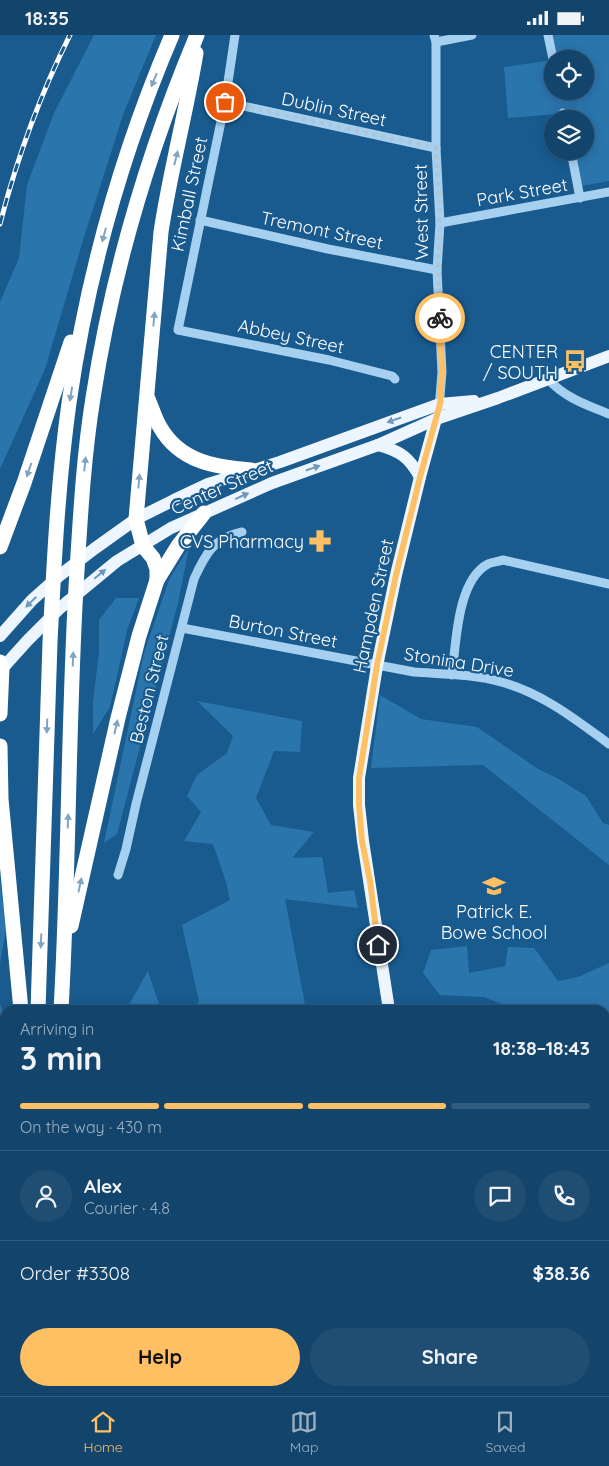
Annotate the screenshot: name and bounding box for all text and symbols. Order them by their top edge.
text: 18:35 [25,6,69,30]
map controls [544,50,594,160]
button: locate [544,50,594,100]
one-way arrow [149,73,157,87]
pin [204,81,246,123]
street label: Dublin Street [279,87,389,131]
icon: bag [211,88,239,116]
button: layers [544,110,594,160]
street label: Kimball Street [166,135,212,253]
one-way arrow [172,151,180,166]
street label: West Street [409,164,433,260]
street label: Park Street [475,173,569,211]
street label: Tremont Street [259,206,385,254]
one-way arrow [99,227,107,242]
courier [415,293,465,343]
icon: bike [426,304,454,332]
one-way arrow [150,311,158,327]
street label: Abbey Street [236,314,346,358]
place label: CENTER / SOUTH [483,340,558,384]
bus stop icon: CENTER / SOUTH [562,348,588,374]
one-way arrow [66,386,74,402]
one-way arrow [386,416,401,424]
street label: Center Street [167,454,277,520]
one-way arrow [81,456,89,472]
one-way arrow [25,463,33,478]
one-way arrow [306,464,321,472]
one-way arrow [135,473,143,489]
one-way arrow [235,491,249,499]
pharmacy icon: CVS Pharmacy [307,528,333,554]
place label: CVS Pharmacy [180,530,304,553]
street label: Hampden Street [348,537,398,675]
one-way arrow [94,569,107,580]
one-way arrow [25,596,37,608]
street label: Burton Street [227,609,339,653]
street label: Beston Street [124,632,174,746]
street label: Stonina Drive [402,642,516,682]
one-way arrow [69,651,77,667]
one-way arrow [43,719,51,735]
one-way arrow [112,719,120,734]
one-way arrow [64,813,72,829]
school or university icon: Patrick E. Bowe School [481,873,507,899]
one-way arrow [76,878,84,893]
place label: Patrick E. Bowe School [441,900,547,944]
pin [357,924,399,966]
icon: home [364,931,392,959]
one-way arrow [36,933,44,949]
text: Arriving in [20,1019,94,1039]
text: 18:38–18:43 [493,1036,590,1060]
text: 3 min [20,1038,102,1078]
text: On the way · 430 m [20,1117,162,1137]
button: person [20,1170,72,1222]
button: chat [474,1170,526,1222]
button: phone [538,1170,590,1222]
text: Alex [84,1174,122,1198]
text: Courier · 4.8 [84,1198,170,1218]
text: Order #3308 [20,1261,130,1285]
text: $38.36 [533,1261,590,1285]
button: Help [20,1328,300,1386]
button: Share [310,1328,590,1386]
tab: Home [84,1408,123,1456]
tab: Map [290,1408,318,1456]
tab: Saved [486,1408,525,1456]

